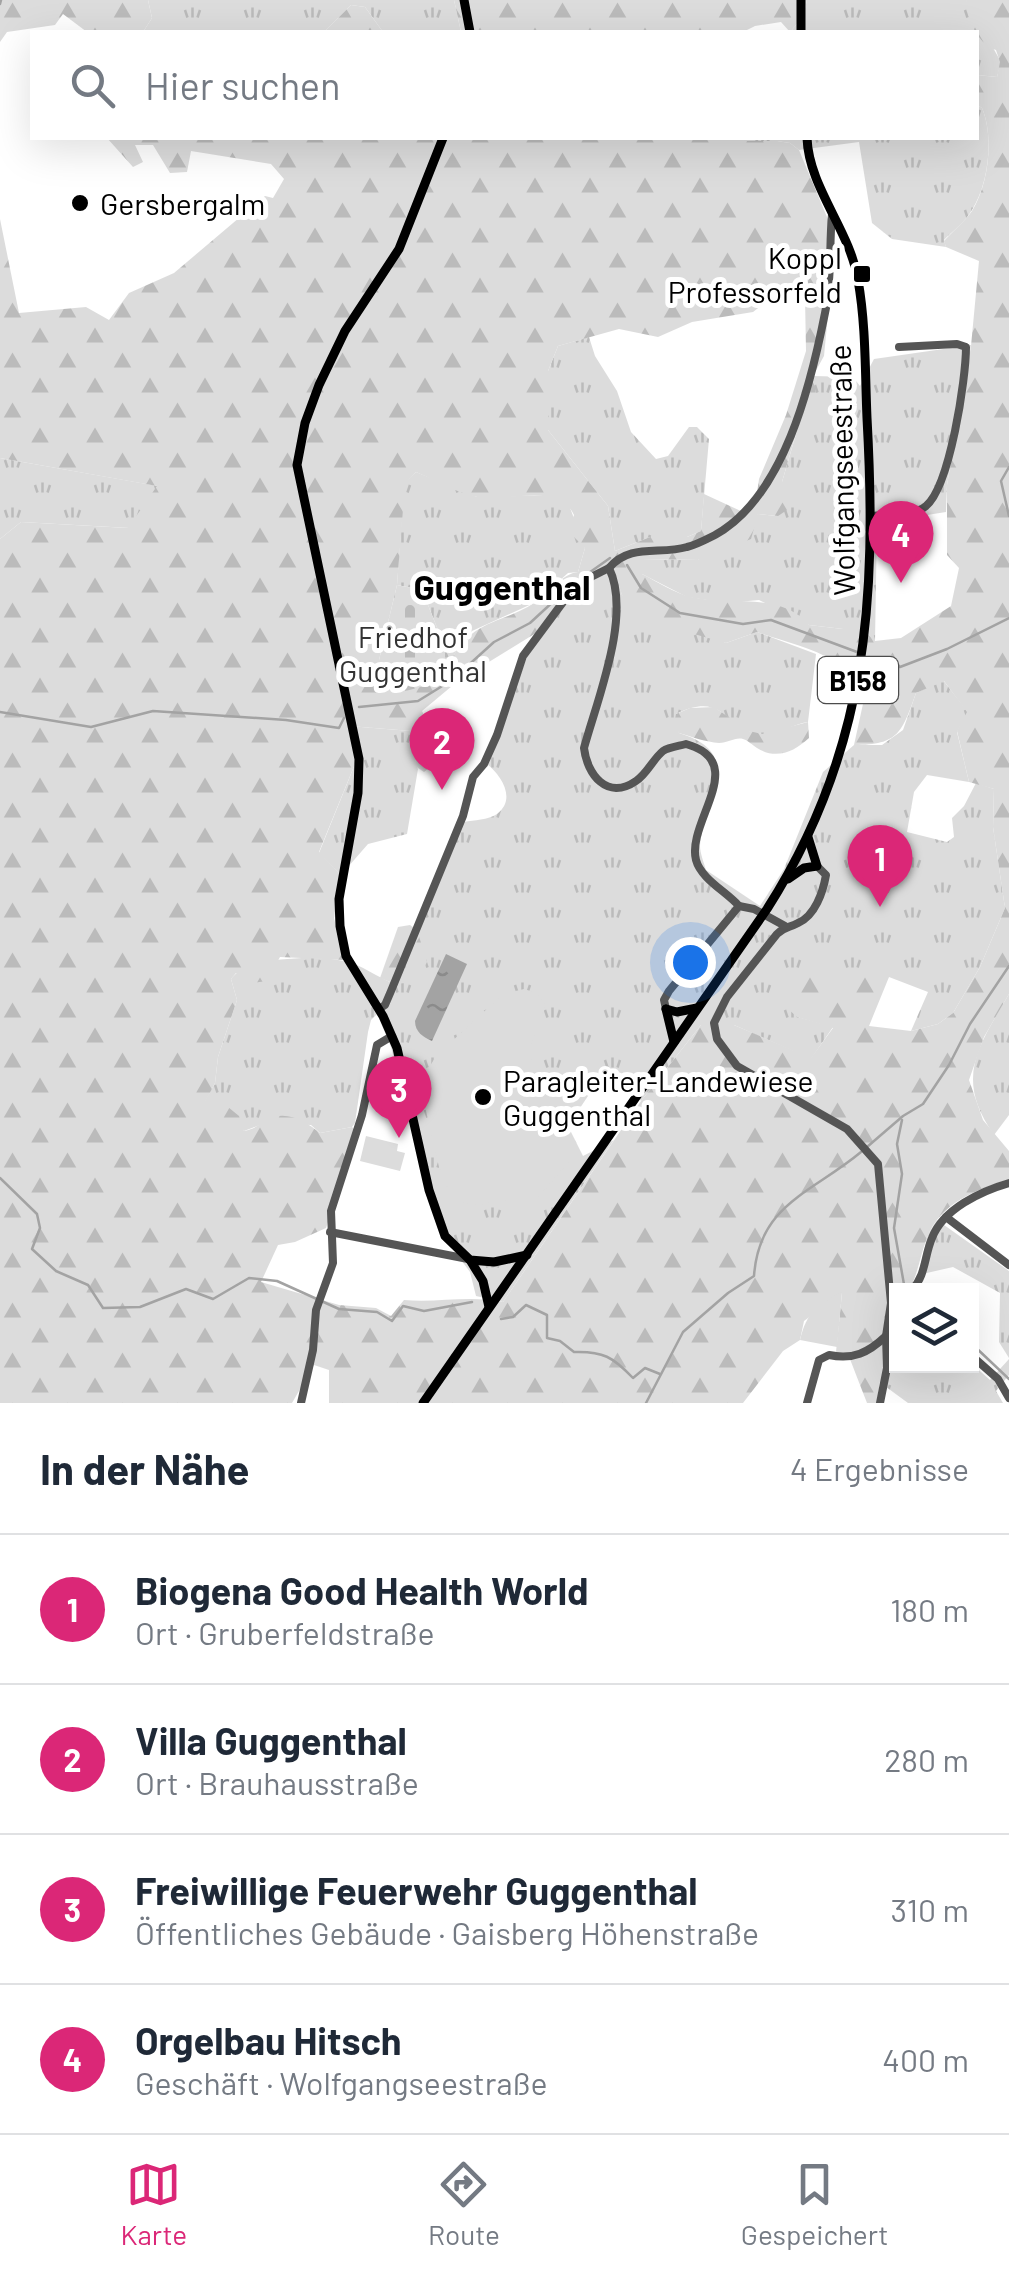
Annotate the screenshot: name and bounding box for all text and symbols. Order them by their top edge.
search box [30,30,979,140]
icon: search [65,58,120,113]
text: Hier suchen [145,62,341,108]
place label: Gersbergalm [100,185,265,221]
marker: Gersbergalm [69,192,91,214]
place label: Koppl Professorfeld [668,239,842,309]
marker: Koppl Professorfeld [851,263,873,285]
street label: Wolfgangseestraße [821,344,861,596]
pin: 4 [868,500,934,583]
district label: Guggenthal [413,565,591,607]
park label: Friedhof Guggenthal [339,618,487,688]
road number: B158 [818,657,898,703]
pin: 2 [410,708,474,790]
pin: 1 [848,824,912,907]
your location [665,937,716,988]
pin: 3 [366,1056,432,1138]
place label: Paragleiter-Landewiese Guggenthal [503,1062,814,1132]
marker: Paragleiter-Landewiese Guggenthal [472,1086,494,1108]
map controls [889,1283,979,1373]
button: layers [889,1283,979,1373]
text: In der Nähe [40,1443,249,1493]
text: 4 Ergebnisse [790,1449,969,1487]
text: Biogena Good Health World [135,1567,588,1613]
text: 1 [67,1590,78,1628]
text: 180 m [890,1590,969,1628]
text: Ort · Gruberfeldstraße [135,1613,435,1651]
text: Villa Guggenthal [135,1717,407,1763]
text: 2 [64,1740,81,1778]
text: 280 m [884,1740,969,1778]
text: Ort · Brauhausstraße [135,1763,419,1801]
text: Freiwillige Feuerwehr Guggenthal [135,1867,698,1913]
text: 3 [64,1890,81,1928]
text: 310 m [891,1890,969,1928]
text: Öffentliches Gebäude · Gaisberg Höhenstraße [135,1913,759,1951]
text: Orgelbau Hitsch [135,2017,402,2063]
text: 4 [63,2040,82,2078]
text: 400 m [882,2040,969,2078]
text: Geschäft · Wolfgangseestraße [135,2063,548,2101]
tab: Karte [120,2157,187,2251]
tab: Route [428,2157,500,2251]
tab: Gespeichert [741,2157,889,2251]

